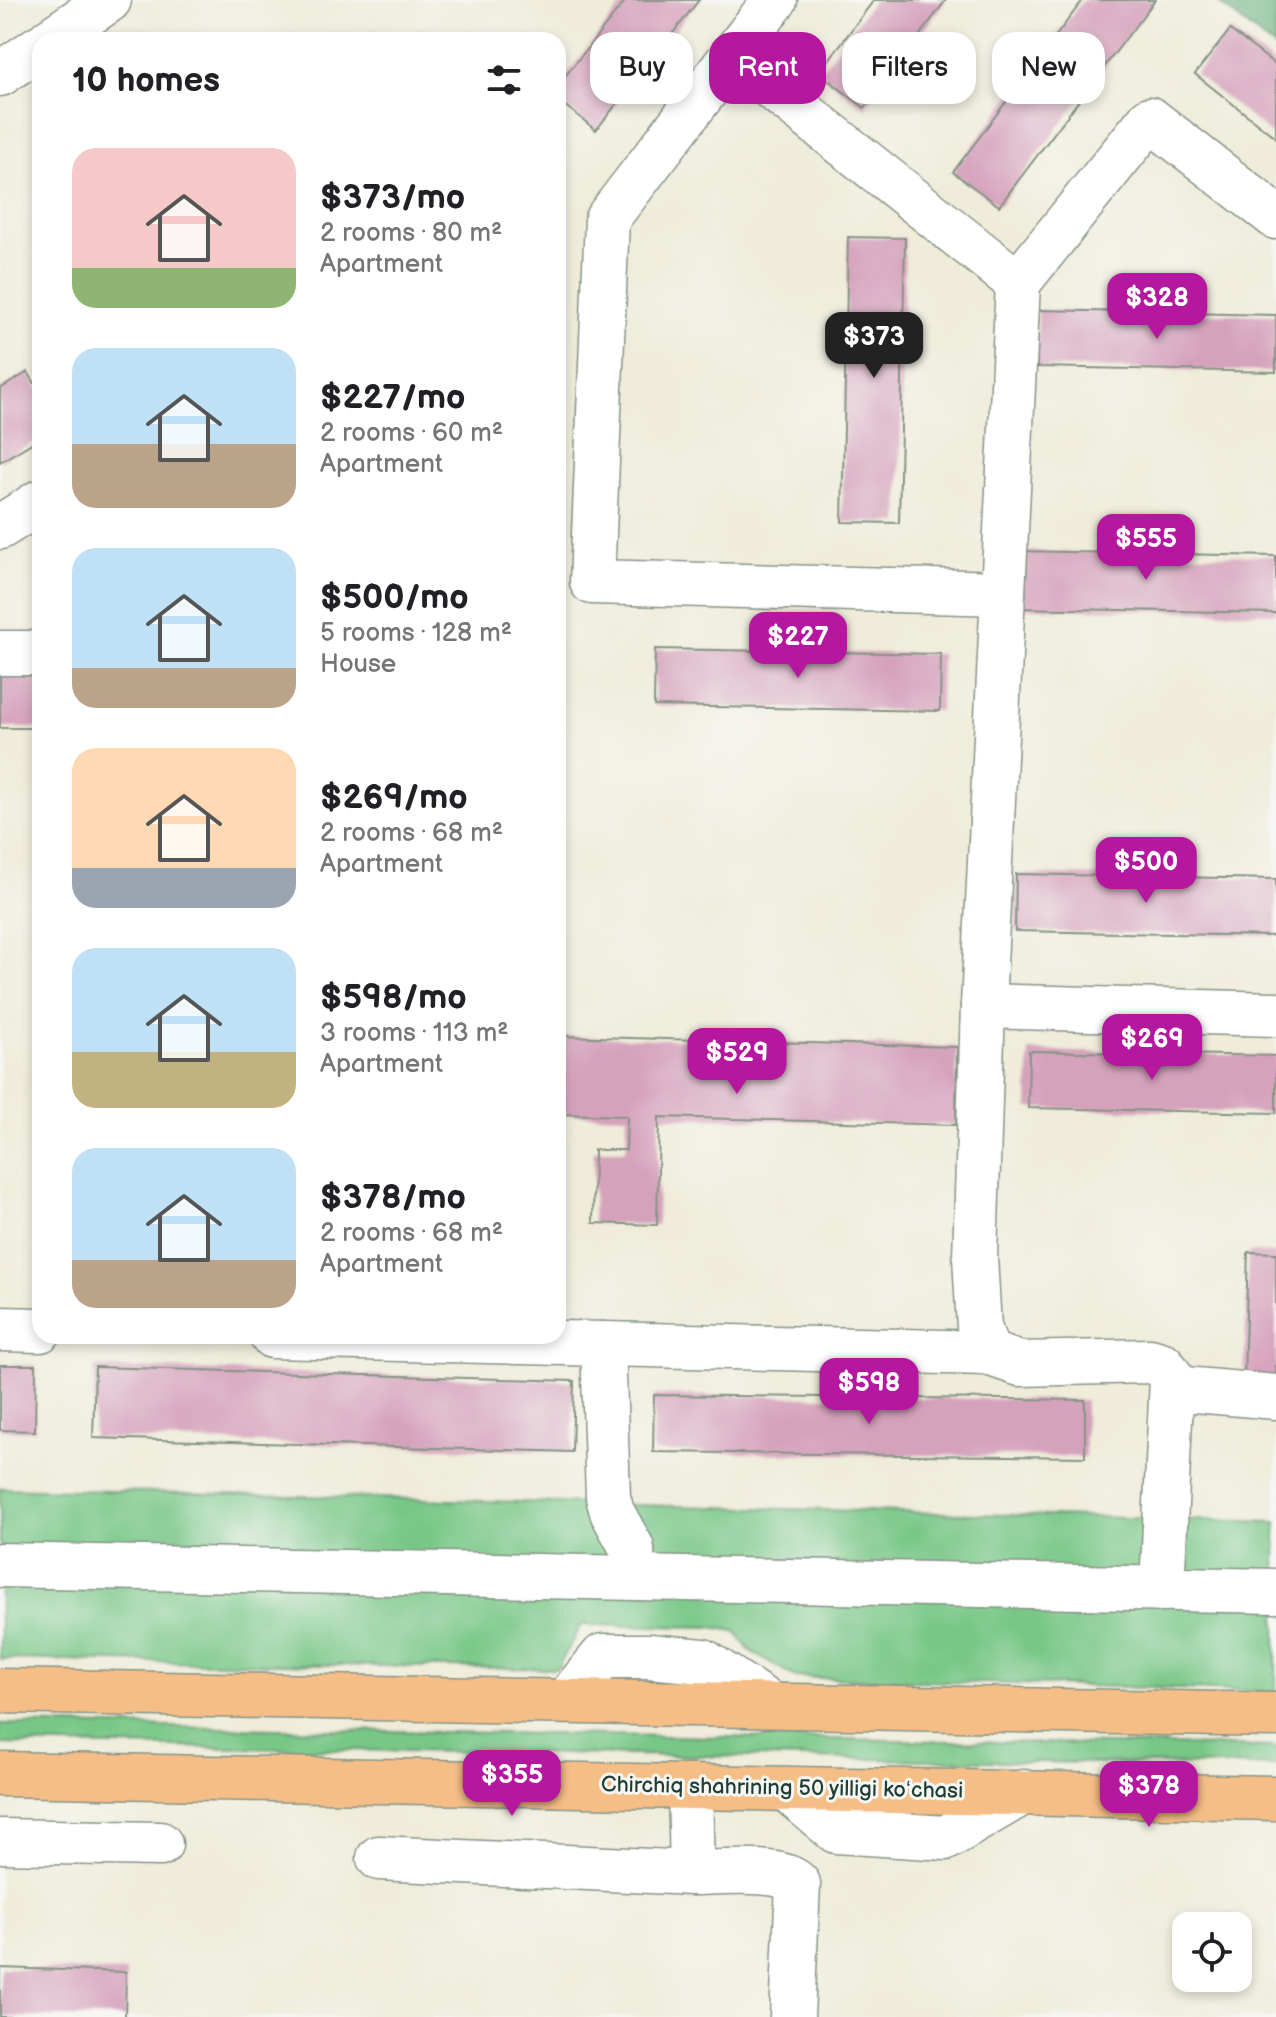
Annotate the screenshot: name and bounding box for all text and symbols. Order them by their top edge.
chip: Buy [590,32,693,104]
chip: Rent [709,32,826,104]
chip: Filters [842,32,976,104]
chip: New [992,32,1105,104]
icon: filters [482,58,526,102]
text: 10 homes [72,60,220,101]
text: $373/mo [320,177,465,218]
icon: home [136,180,232,276]
text: 2 rooms · 80 m² [320,218,502,249]
text: Apartment [320,249,443,280]
pin: $328 [1110,273,1204,341]
text: $328 [1125,283,1189,314]
pin: $373 [827,312,921,380]
text: $373 [843,322,905,353]
text: $227/mo [320,377,465,418]
icon: home [136,380,232,476]
text: 2 rooms · 60 m² [320,418,503,449]
text: Apartment [320,449,443,480]
pin: $555 [1099,514,1193,582]
text: $555 [1115,524,1177,555]
text: $500/mo [320,577,469,618]
icon: home [136,580,232,676]
pin: $227 [751,612,845,680]
text: 5 rooms · 128 m² [320,618,512,649]
text: $227 [767,622,829,653]
text: House [320,649,396,680]
text: $269/mo [320,777,468,818]
icon: home [136,780,232,876]
text: 2 rooms · 68 m² [320,818,503,849]
pin: $500 [1099,837,1193,905]
text: $500 [1114,847,1178,878]
text: Apartment [320,849,443,880]
text: $598/mo [320,977,467,1018]
icon: home [136,980,232,1076]
pin: $269 [1105,1014,1199,1082]
text: 3 rooms · 113 m² [320,1018,509,1049]
text: $269 [1120,1024,1184,1055]
pin: $529 [690,1028,784,1096]
text: $529 [706,1038,768,1069]
text: Apartment [320,1049,443,1080]
text: $378/mo [320,1177,466,1218]
icon: home [136,1180,232,1276]
text: 2 rooms · 68 m² [320,1218,503,1249]
text: Apartment [320,1249,443,1280]
pin: $598 [822,1358,916,1426]
text: $598 [838,1368,901,1399]
pin: $355 [465,1750,559,1818]
text: $355 [481,1760,543,1791]
pin: $378 [1102,1761,1196,1829]
street label: Chirchiq shahrining 50 yilligi koʻchasi [601,1771,963,1805]
text: $378 [1118,1771,1180,1802]
map controls [1172,1912,1252,1992]
button: locate [1172,1912,1252,1992]

